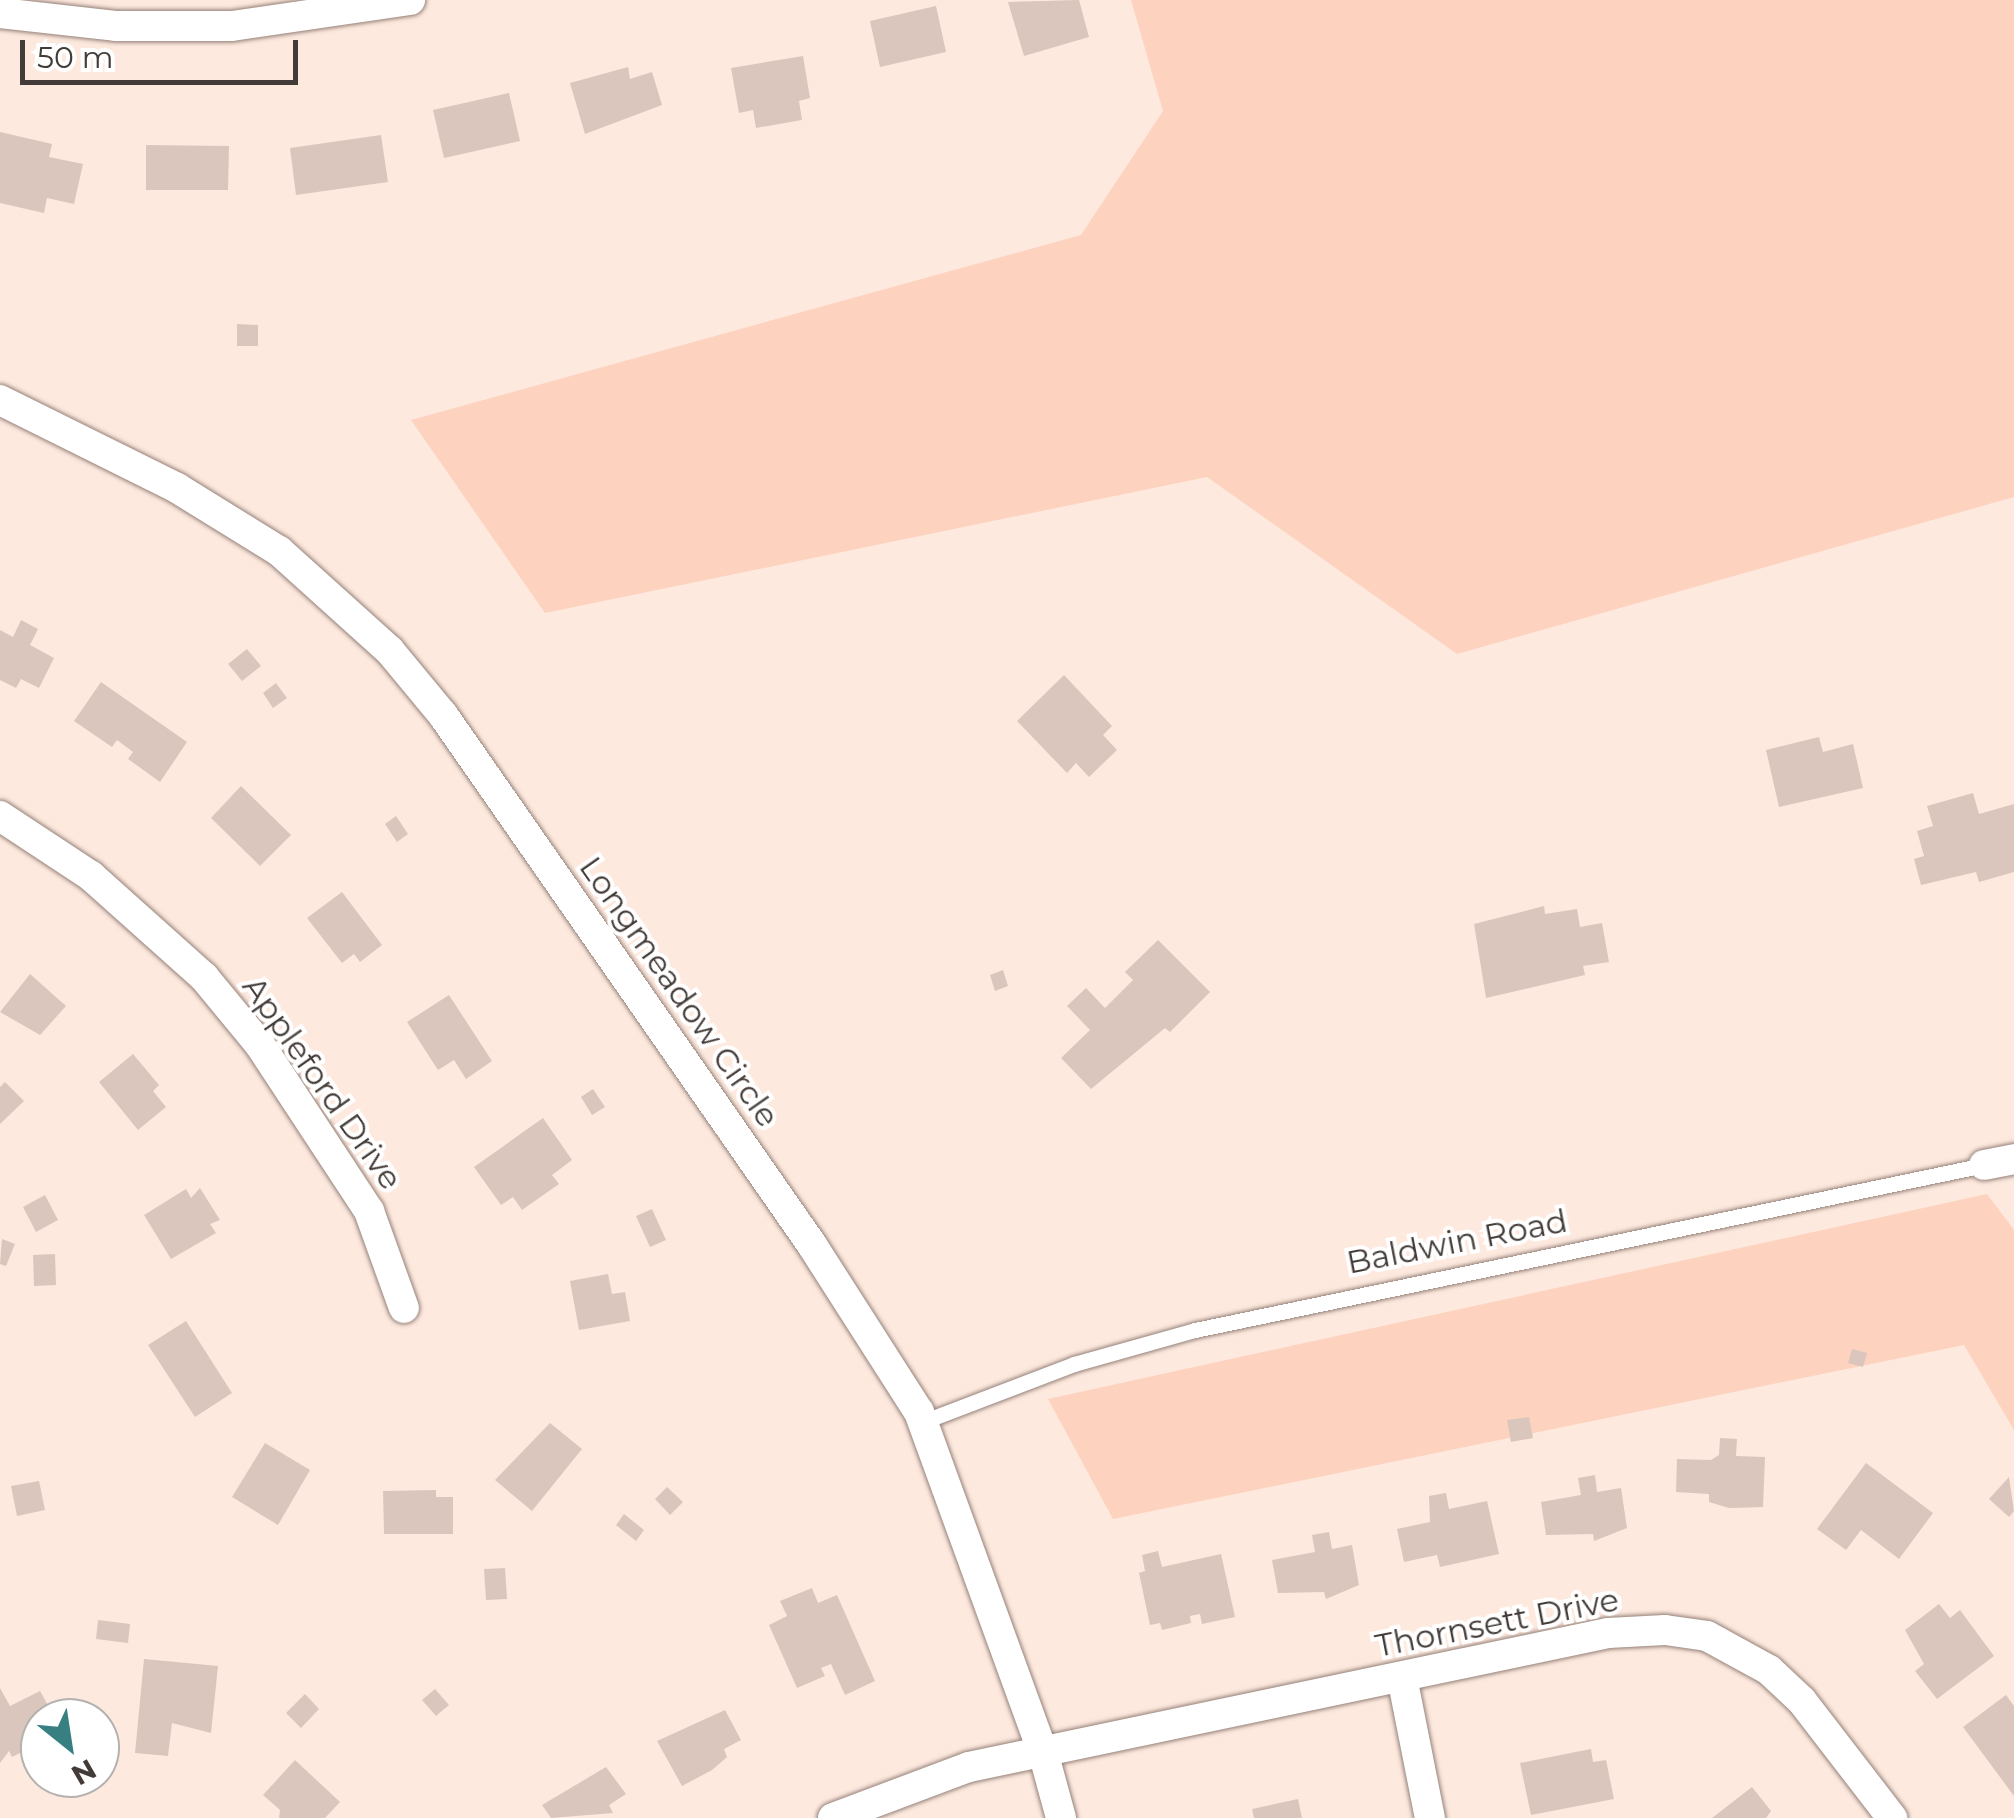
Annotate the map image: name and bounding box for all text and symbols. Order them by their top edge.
scale bar [25,20,302,82]
text: 50 m [37,39,114,76]
street label: Longmeadow Circle [571,849,787,1135]
street label: Appleford Drive [234,969,410,1197]
street label: Baldwin Road [1344,1202,1570,1282]
street label: Thornsett Drive [1372,1581,1622,1665]
north arrow [20,1698,120,1798]
text: N [66,1752,102,1793]

